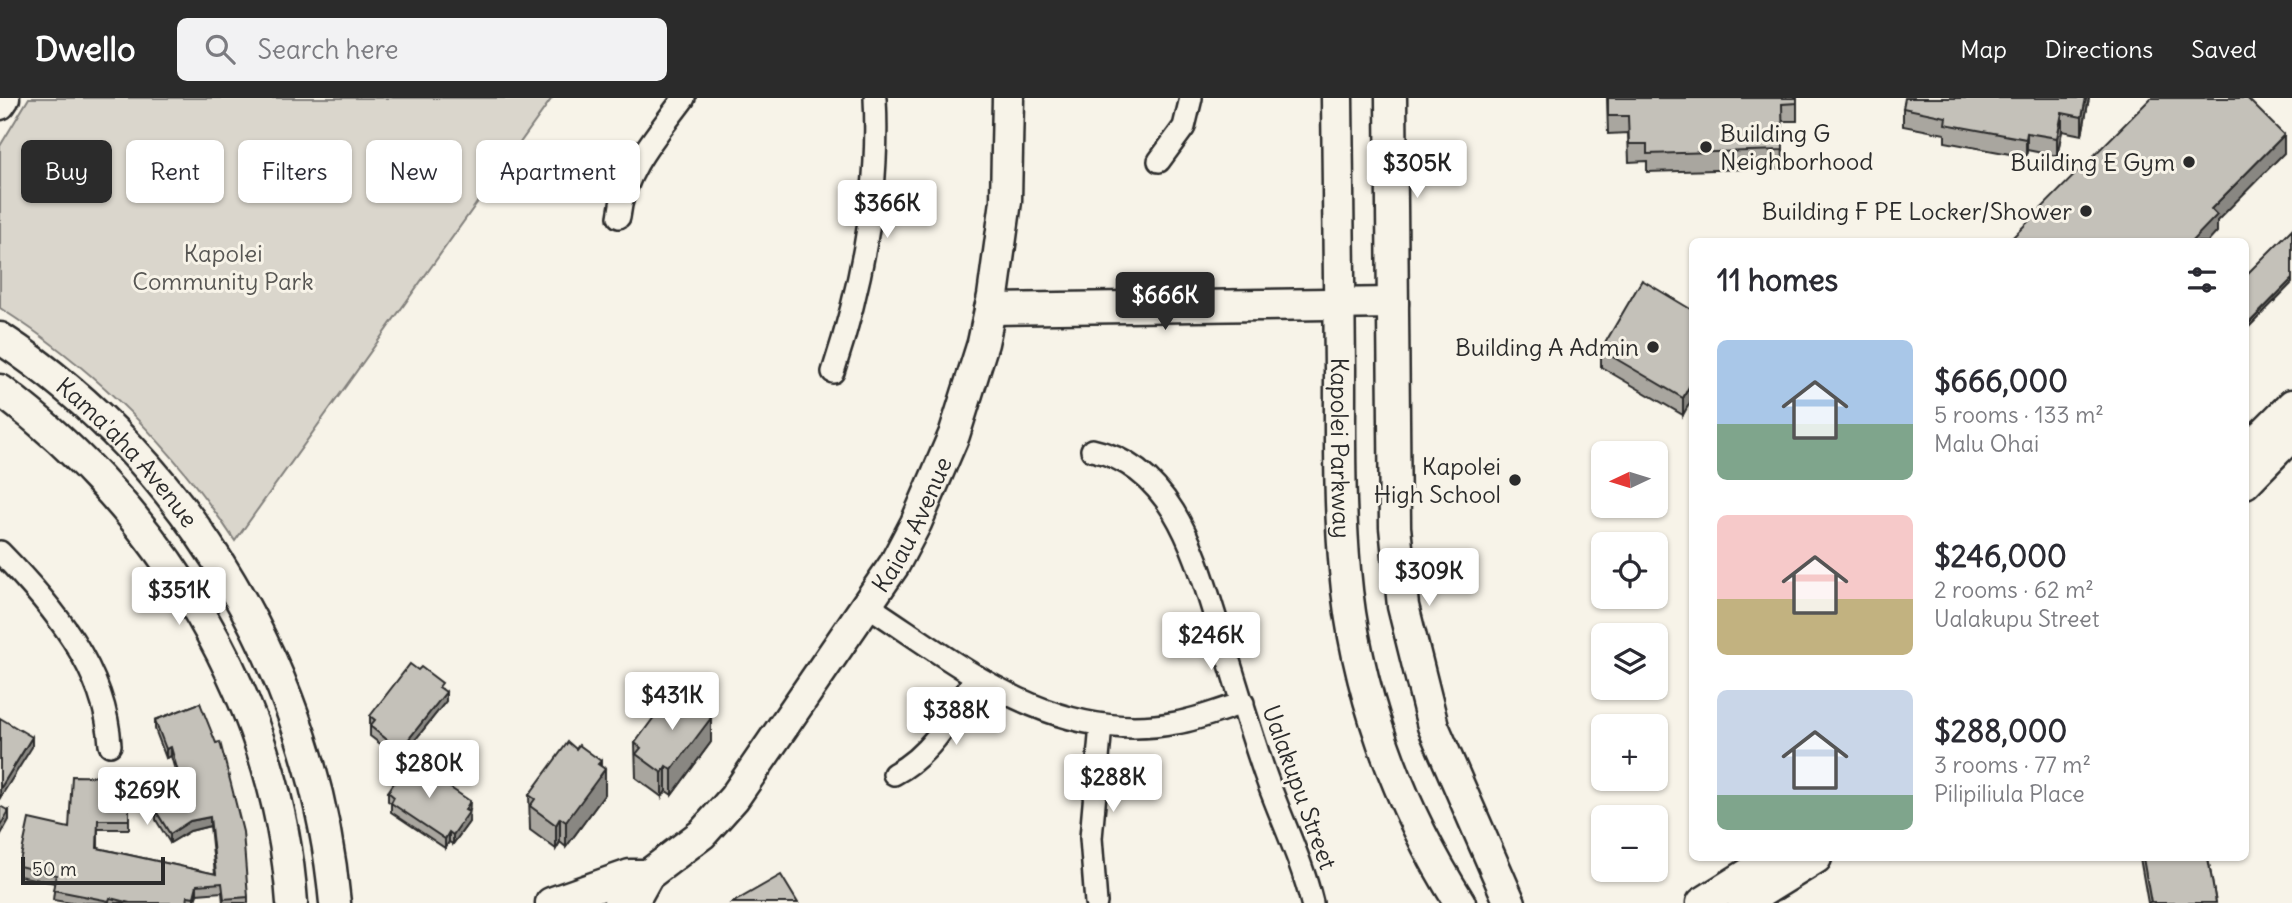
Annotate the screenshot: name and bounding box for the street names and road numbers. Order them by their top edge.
street label: Kapolei Parkway [1325,357,1358,539]
street label: Kama'aha Avenue [50,371,205,533]
street label: Kaiau Avenue [865,452,958,598]
street label: Ualakupu Street [1256,701,1344,873]

